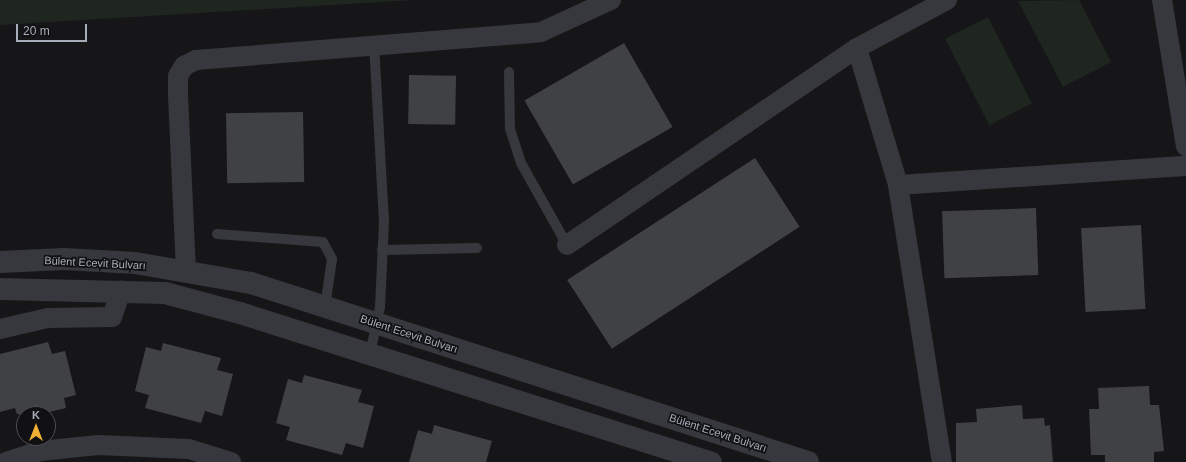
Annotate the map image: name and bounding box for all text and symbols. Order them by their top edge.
scale bar [18,16,89,42]
text: 20 m [23,24,50,38]
street label: Bülent Ecevit Bulvarı [44,254,146,272]
street label: Bülent Ecevit Bulvarı [359,312,459,356]
north arrow [16,406,56,446]
text: K [32,409,40,421]
street label: Bülent Ecevit Bulvarı [668,411,768,455]

